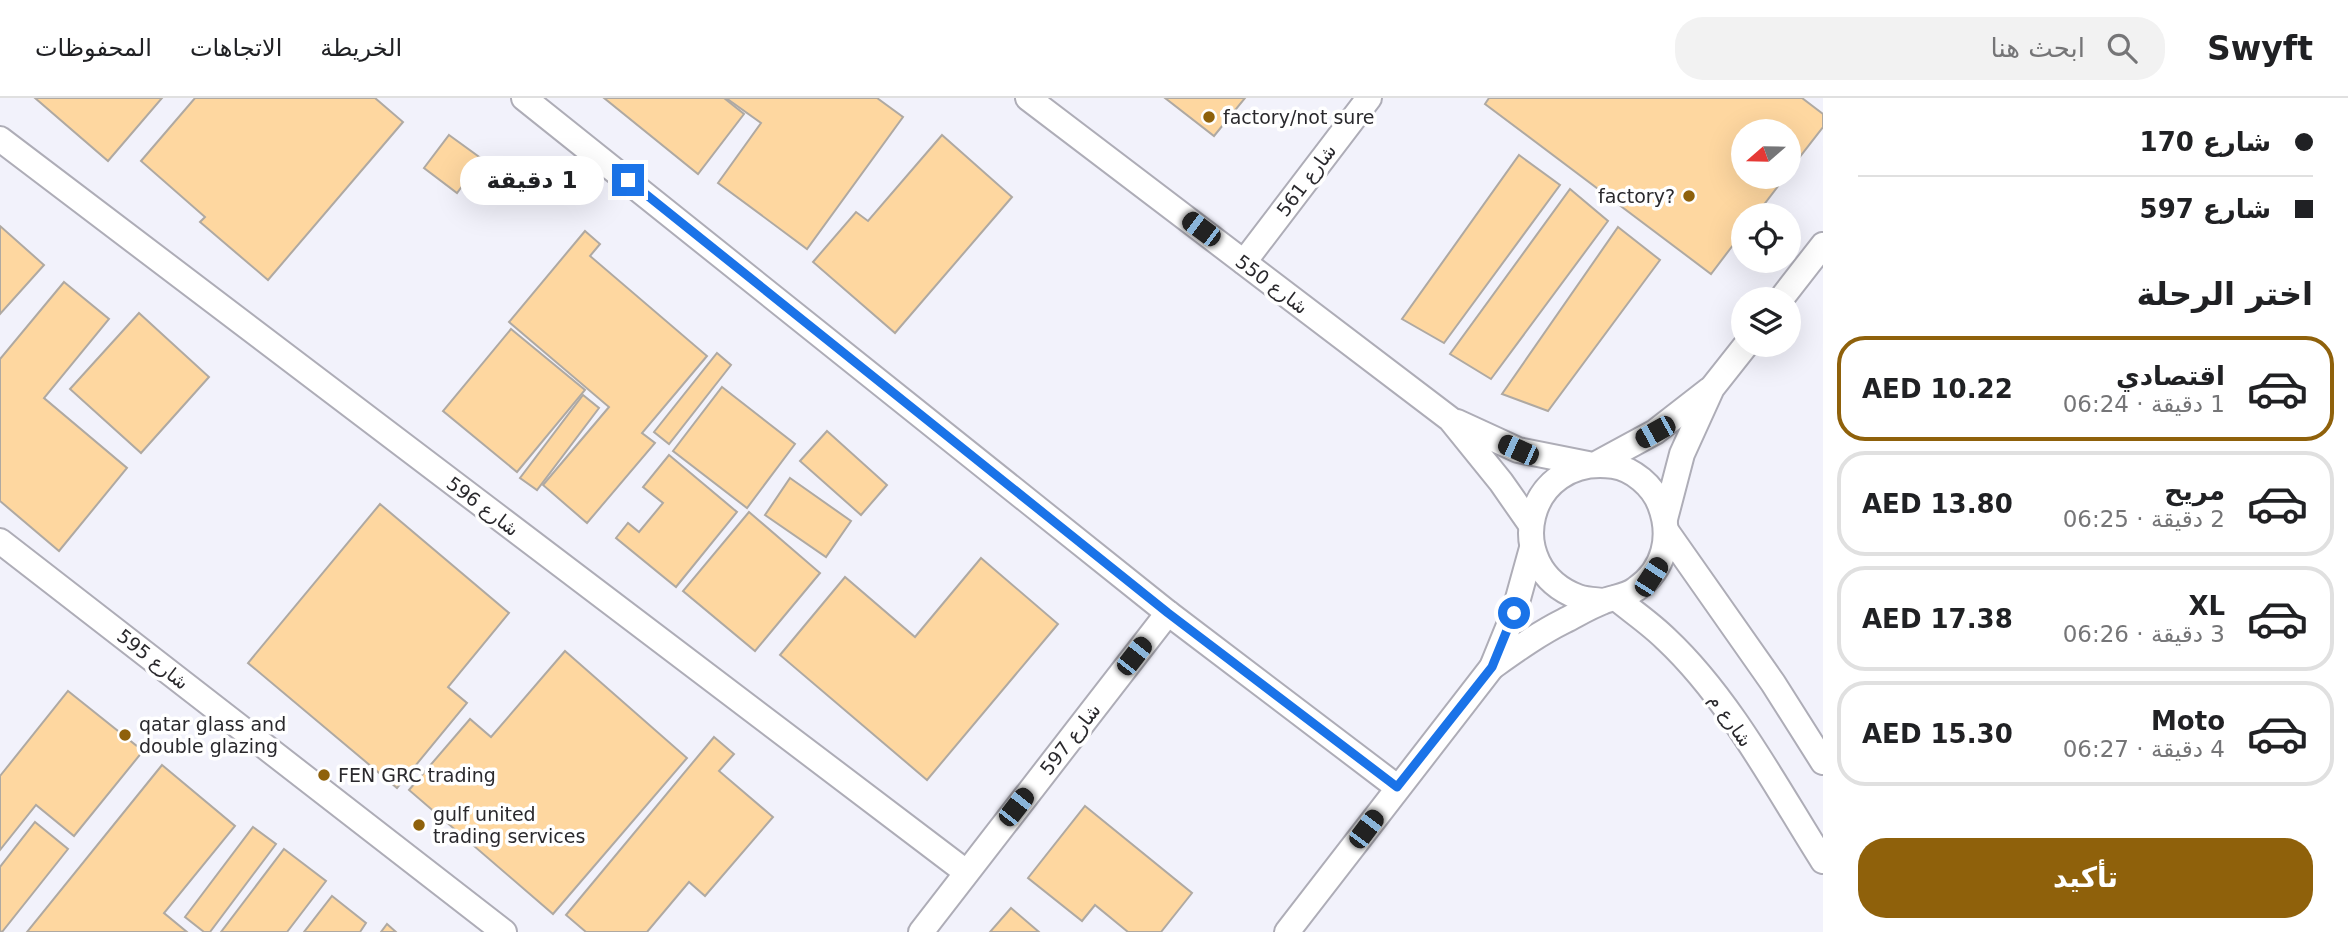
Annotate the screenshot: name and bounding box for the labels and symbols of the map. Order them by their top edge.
place label: factory/not sure [1223,106,1375,128]
marker: factory/not sure [1201,109,1217,125]
north arrow [1731,119,1801,189]
street label: شارع 561 [1272,140,1341,221]
callout: 1 دقيقة [460,155,604,204]
route end [612,164,644,196]
place label: factory? [1598,185,1675,207]
marker: factory? [1681,188,1697,204]
car [1178,208,1225,250]
street label: شارع 550 [1231,250,1312,319]
car [1632,413,1679,451]
car [1495,432,1542,468]
street label: شارع 596 [442,472,523,541]
car [1631,554,1672,600]
route start [1498,597,1530,629]
street label: شارع 595 [112,624,193,694]
car [1113,633,1156,679]
street label: شارع م [1704,689,1757,751]
street label: شارع 597 [1035,699,1105,780]
place label: qatar glass and double glazing [139,713,286,757]
marker: qatar glass and double glazing [117,727,133,743]
place label: FEN GRC trading [338,764,496,786]
marker: FEN GRC trading [316,767,332,783]
car [995,784,1038,830]
place label: gulf united trading services [433,803,585,847]
car [1345,806,1388,852]
marker: gulf united trading services [411,817,427,833]

